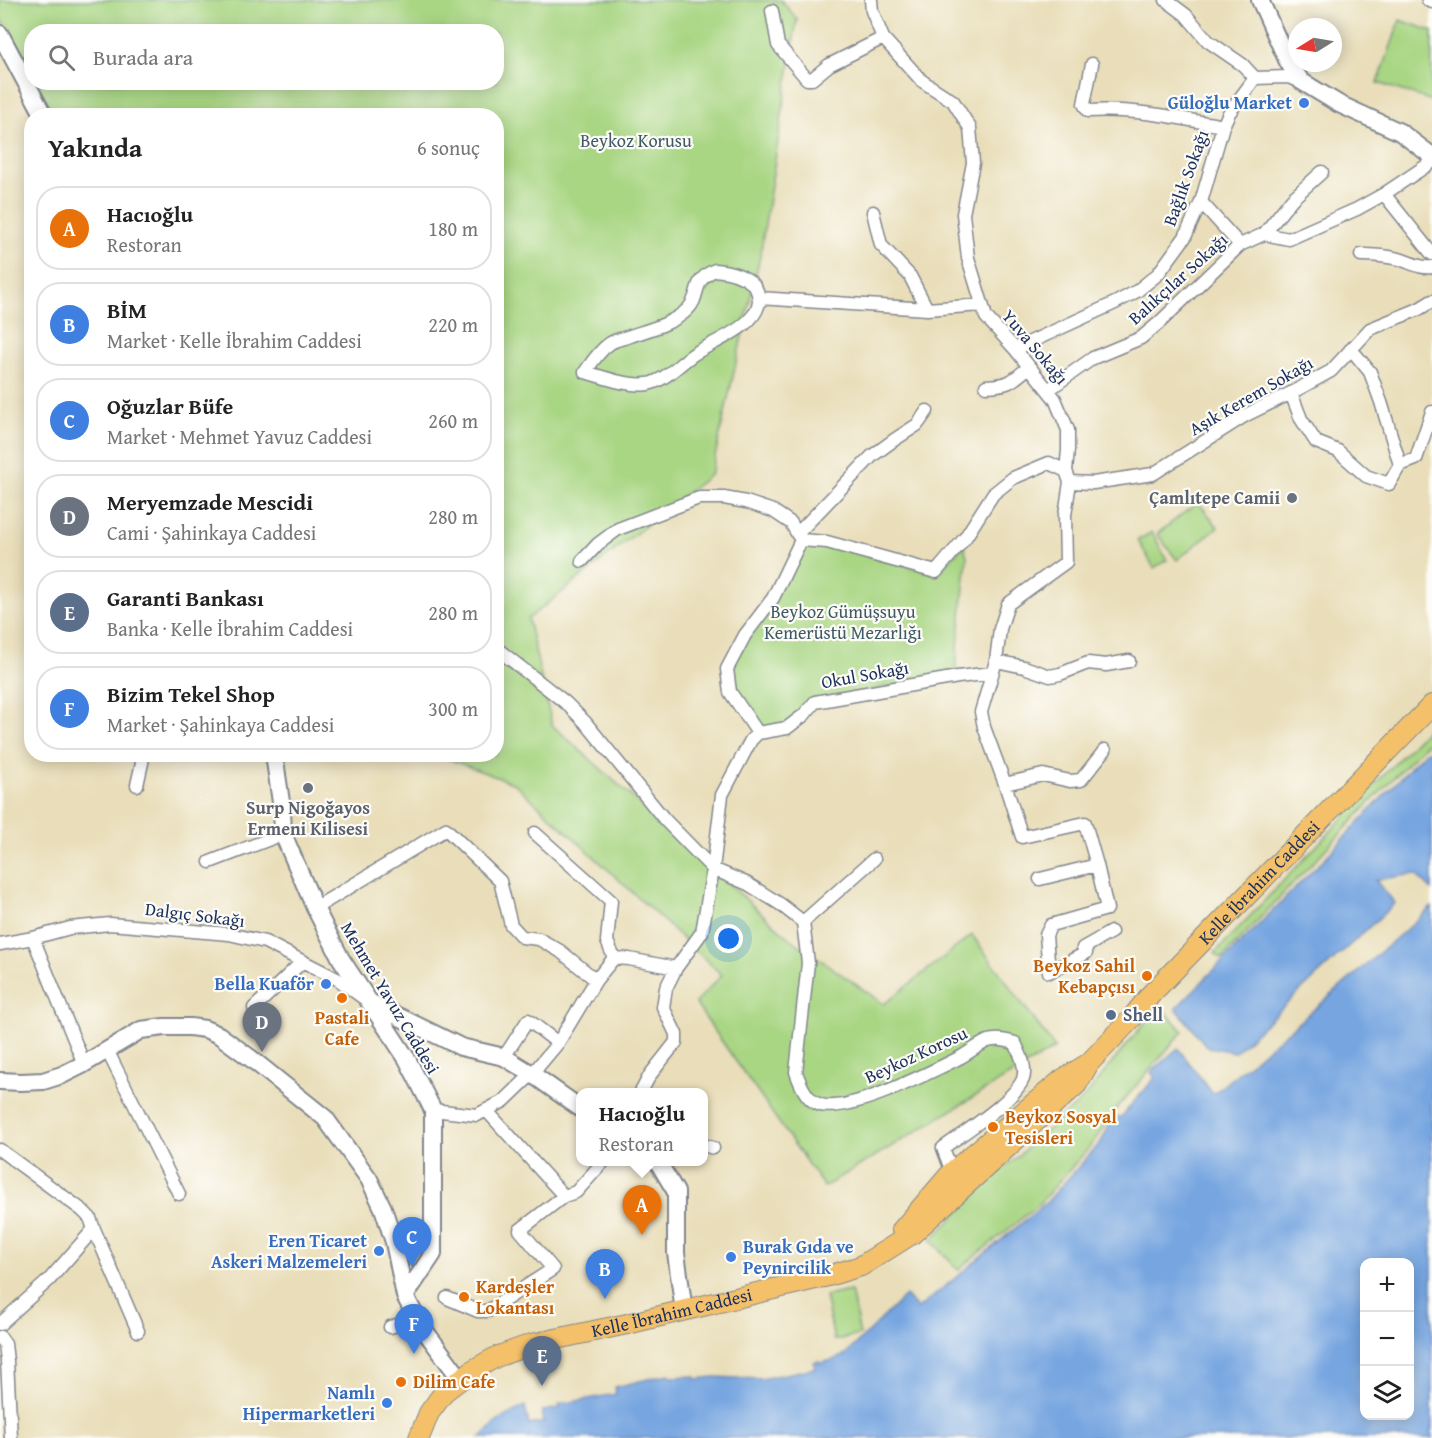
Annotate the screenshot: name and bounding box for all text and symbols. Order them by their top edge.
north arrow [1288,18,1342,72]
search box [24,24,504,90]
icon: search [45,41,78,74]
text: Burada ara [93,41,193,73]
place label: Güloğlu Market [1168,89,1292,116]
marker: Güloğlu Market [1297,96,1311,110]
street label: Bağlık Sokağı [1156,126,1215,230]
park label: Beykoz Korusu [580,127,692,154]
text: Yakında [48,128,142,167]
text: 6 sonuç [417,133,480,162]
text: Hacıoğlu [107,198,193,230]
text: A [63,214,76,243]
text: 180 m [428,214,478,243]
street label: Balıkçılar Sokağı [1122,227,1233,331]
text: Restoran [107,230,182,259]
text: BİM [107,294,147,326]
street label: Yuva Sokağı [996,303,1075,390]
text: B [63,310,76,339]
text: 220 m [428,310,478,339]
text: Market · Kelle İbrahim Caddesi [107,326,362,355]
street label: Aşık Kerem Sokağı [1184,349,1318,442]
text: Oğuzlar Büfe [107,390,233,422]
text: C [64,406,75,435]
text: 260 m [428,406,478,435]
text: Market · Mehmet Yavuz Caddesi [107,422,372,451]
place label: Çamlıtepe Camii [1149,484,1280,511]
text: Meryemzade Mescidi [107,486,313,518]
marker: Çamlıtepe Camii [1285,491,1299,505]
text: D [63,502,76,531]
text: 280 m [428,502,478,531]
text: Cami · Şahinkaya Caddesi [107,518,316,547]
text: Garanti Bankası [107,582,264,614]
text: E [64,598,75,627]
text: 280 m [428,598,478,627]
park label: Beykoz Gümüşsuyu Kemerüstü Mezarlığı [764,598,922,646]
text: Banka · Kelle İbrahim Caddesi [107,614,353,643]
street label: Okul Sokağı [819,654,911,695]
text: Bizim Tekel Shop [107,678,275,710]
text: F [64,694,75,723]
text: 300 m [428,694,478,723]
text: Market · Şahinkaya Caddesi [107,710,334,739]
marker: Surp Nigoğayos Ermeni Kilisesi [301,781,315,795]
place label: Surp Nigoğayos Ermeni Kilisesi [246,794,370,842]
street label: Kelle İbrahim Caddesi [1192,814,1326,951]
street label: Dalgıç Sokağı [144,895,246,934]
street label: Mehmet Yavuz Caddesi [334,916,447,1079]
your location [714,924,743,953]
place label: Beykoz Sahil Kebapçısı [1033,952,1135,1000]
marker: Beykoz Sahil Kebapçısı [1140,969,1154,983]
place label: Bella Kuaför [215,970,315,997]
marker: Bella Kuaför [319,977,333,991]
marker: Pastali Cafe [335,991,349,1005]
place label: Shell [1123,1001,1164,1028]
pin: D [242,1002,282,1052]
place label: Pastali Cafe [315,1004,370,1052]
marker: Shell [1104,1008,1118,1022]
street label: Beykoz Korosu [860,1019,972,1090]
popup [576,1088,708,1166]
text: Hacıoğlu [599,1097,685,1129]
place label: Beykoz Sosyal Tesisleri [1005,1103,1117,1151]
marker: Beykoz Sosyal Tesisleri [986,1120,1000,1134]
text: Restoran [599,1129,674,1158]
pin: A [622,1186,662,1235]
pin: C [392,1218,432,1267]
place label: Eren Ticaret Askeri Malzemeleri [211,1227,367,1275]
place label: Burak Gıda ve Peynircilik [743,1233,854,1281]
marker: Eren Ticaret Askeri Malzemeleri [372,1244,386,1258]
pin: B [586,1250,624,1299]
marker: Burak Gıda ve Peynircilik [724,1250,738,1264]
map controls [1360,1258,1414,1420]
button: + [1360,1258,1414,1312]
place label: Kardeşler Lokantası [476,1273,555,1321]
street label: Kelle İbrahim Caddesi [589,1281,755,1344]
marker: Kardeşler Lokantası [457,1290,471,1304]
pin: F [394,1304,434,1354]
button: − [1360,1312,1414,1366]
pin: E [522,1336,562,1386]
button: layers [1360,1366,1414,1420]
place label: Dilim Cafe [413,1368,496,1395]
marker: Dilim Cafe [394,1375,408,1389]
place label: Namlı Hipermarketleri [243,1379,375,1427]
marker: Namlı Hipermarketleri [380,1396,394,1410]

